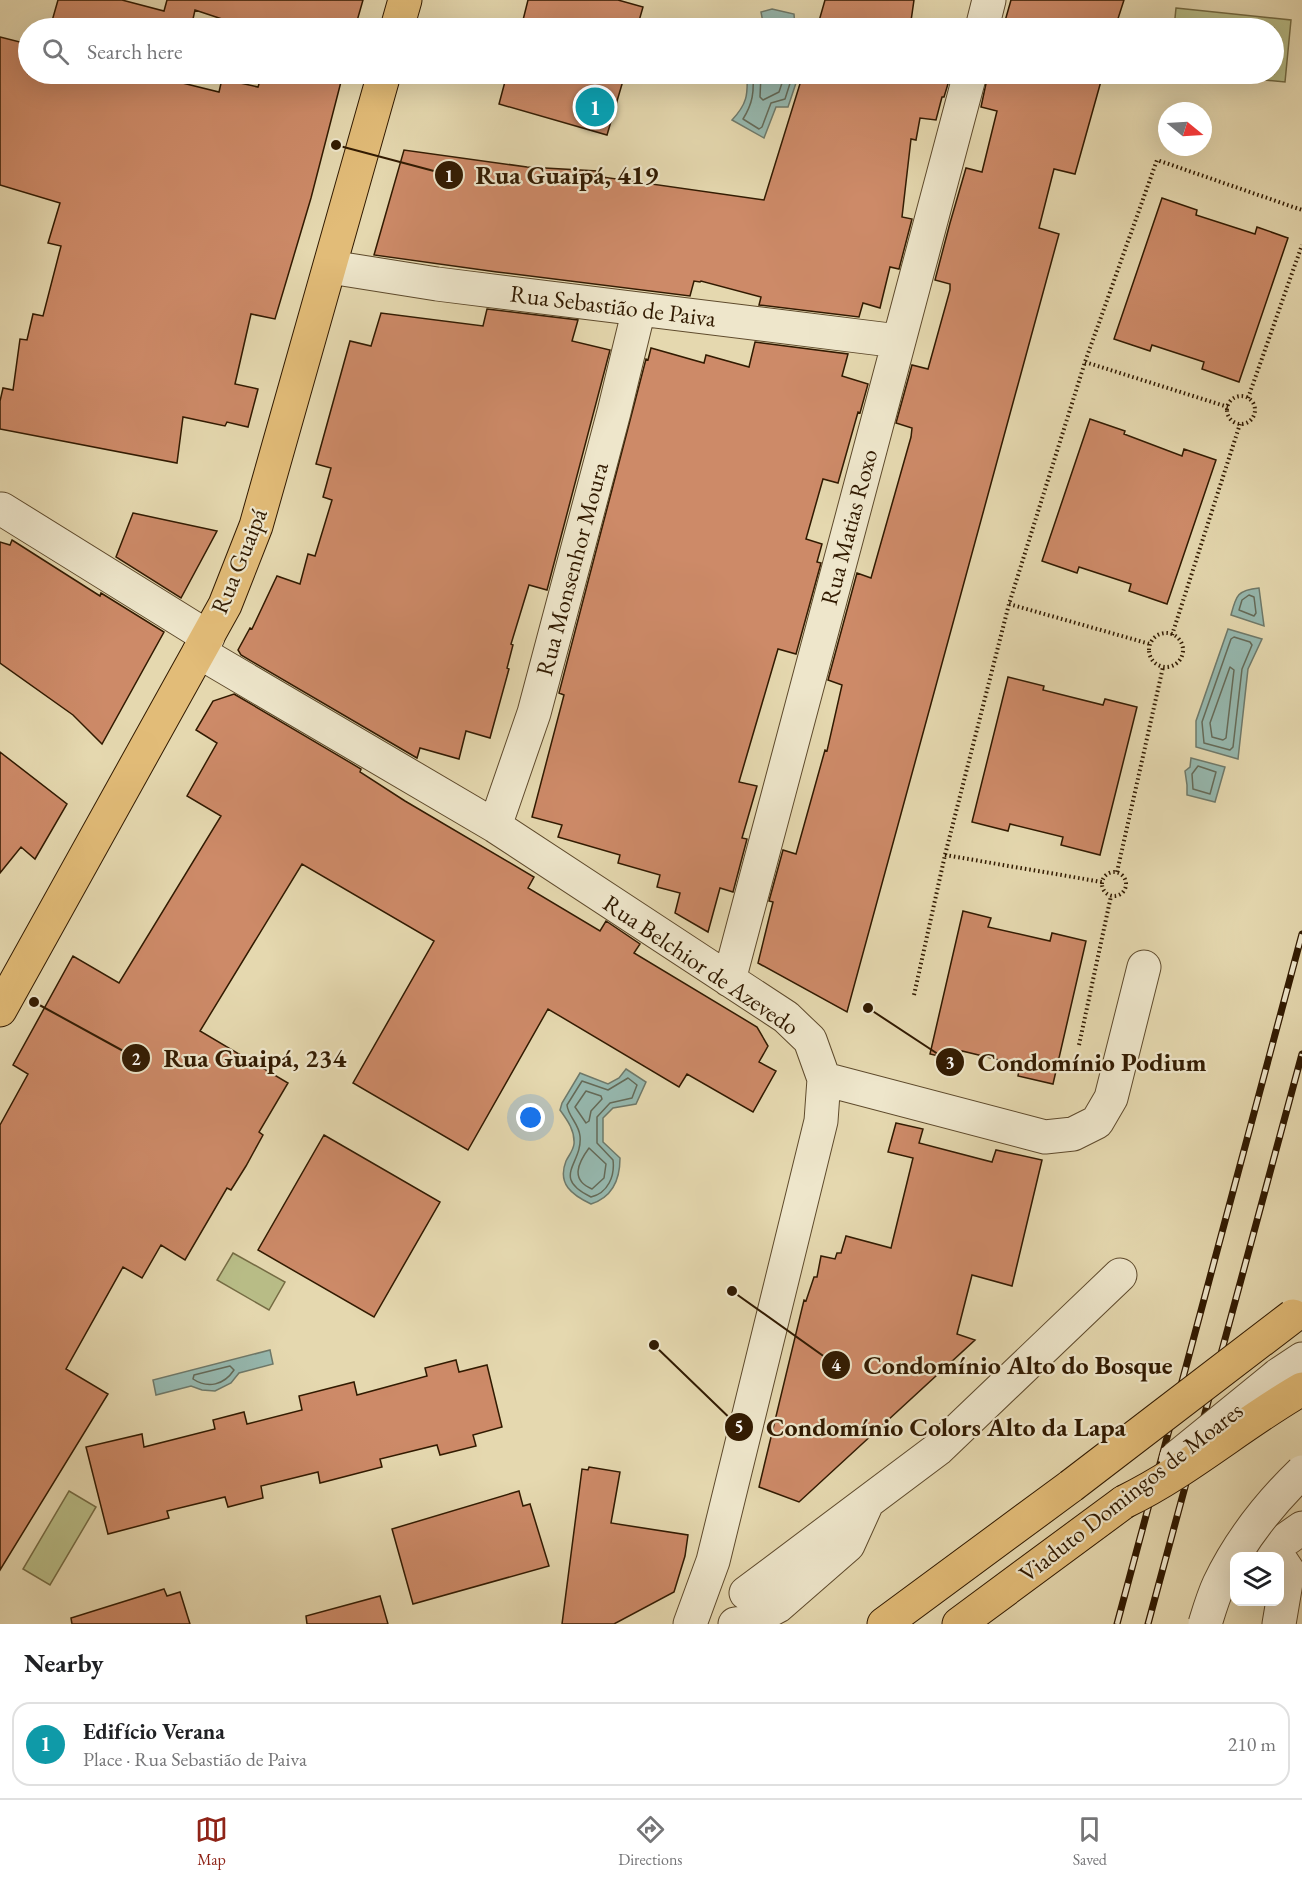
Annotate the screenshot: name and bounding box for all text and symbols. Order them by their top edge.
search box [18,18,1284,84]
icon: search [39,35,72,68]
text: Search here [87,37,182,66]
pin: 1 [576,84,614,130]
north arrow [1158,102,1212,156]
callout: Rua Guaipá, 419 [434,153,671,197]
text: Rua Guaipá, 419 [476,158,659,192]
text: 1 [444,164,454,187]
street label: Rua Sebastião de Paiva [508,278,718,334]
street label: Rua Matias Roxo [813,445,884,608]
street label: Rua Monsenhor Moura [528,458,615,679]
street label: Rua Guaipá [203,503,274,618]
street label: Rua Belchior de Azevedo [597,887,805,1042]
callout: Rua Guaipá, 234 [121,1036,358,1080]
callout: Condomínio Podium [935,1040,1218,1084]
text: Rua Guaipá, 234 [164,1041,347,1075]
text: Condomínio Podium [978,1045,1207,1079]
text: 2 [131,1047,141,1070]
text: 3 [945,1051,955,1074]
your location [516,1103,545,1132]
callout: Condomínio Alto do Bosque [821,1343,1184,1387]
text: Condomínio Alto do Bosque [863,1348,1173,1382]
text: 4 [831,1353,841,1376]
street label: Viaduto Domingos de Moares [1013,1395,1249,1589]
callout: Condomínio Colors Alto da Lapa [724,1405,1138,1449]
text: Condomínio Colors Alto da Lapa [766,1410,1127,1444]
text: 5 [734,1415,744,1438]
map controls [1230,1552,1284,1606]
button: layers [1230,1552,1284,1606]
text: Nearby [24,1646,104,1680]
text: Edifício Verana [83,1717,225,1746]
text: 1 [40,1731,51,1757]
text: 210 m [1228,1731,1276,1757]
text: Place · Rua Sebastião de Paiva [83,1746,307,1772]
tab: Map [195,1813,228,1870]
tab: Directions [618,1813,683,1870]
tab: Saved [1073,1813,1107,1870]

